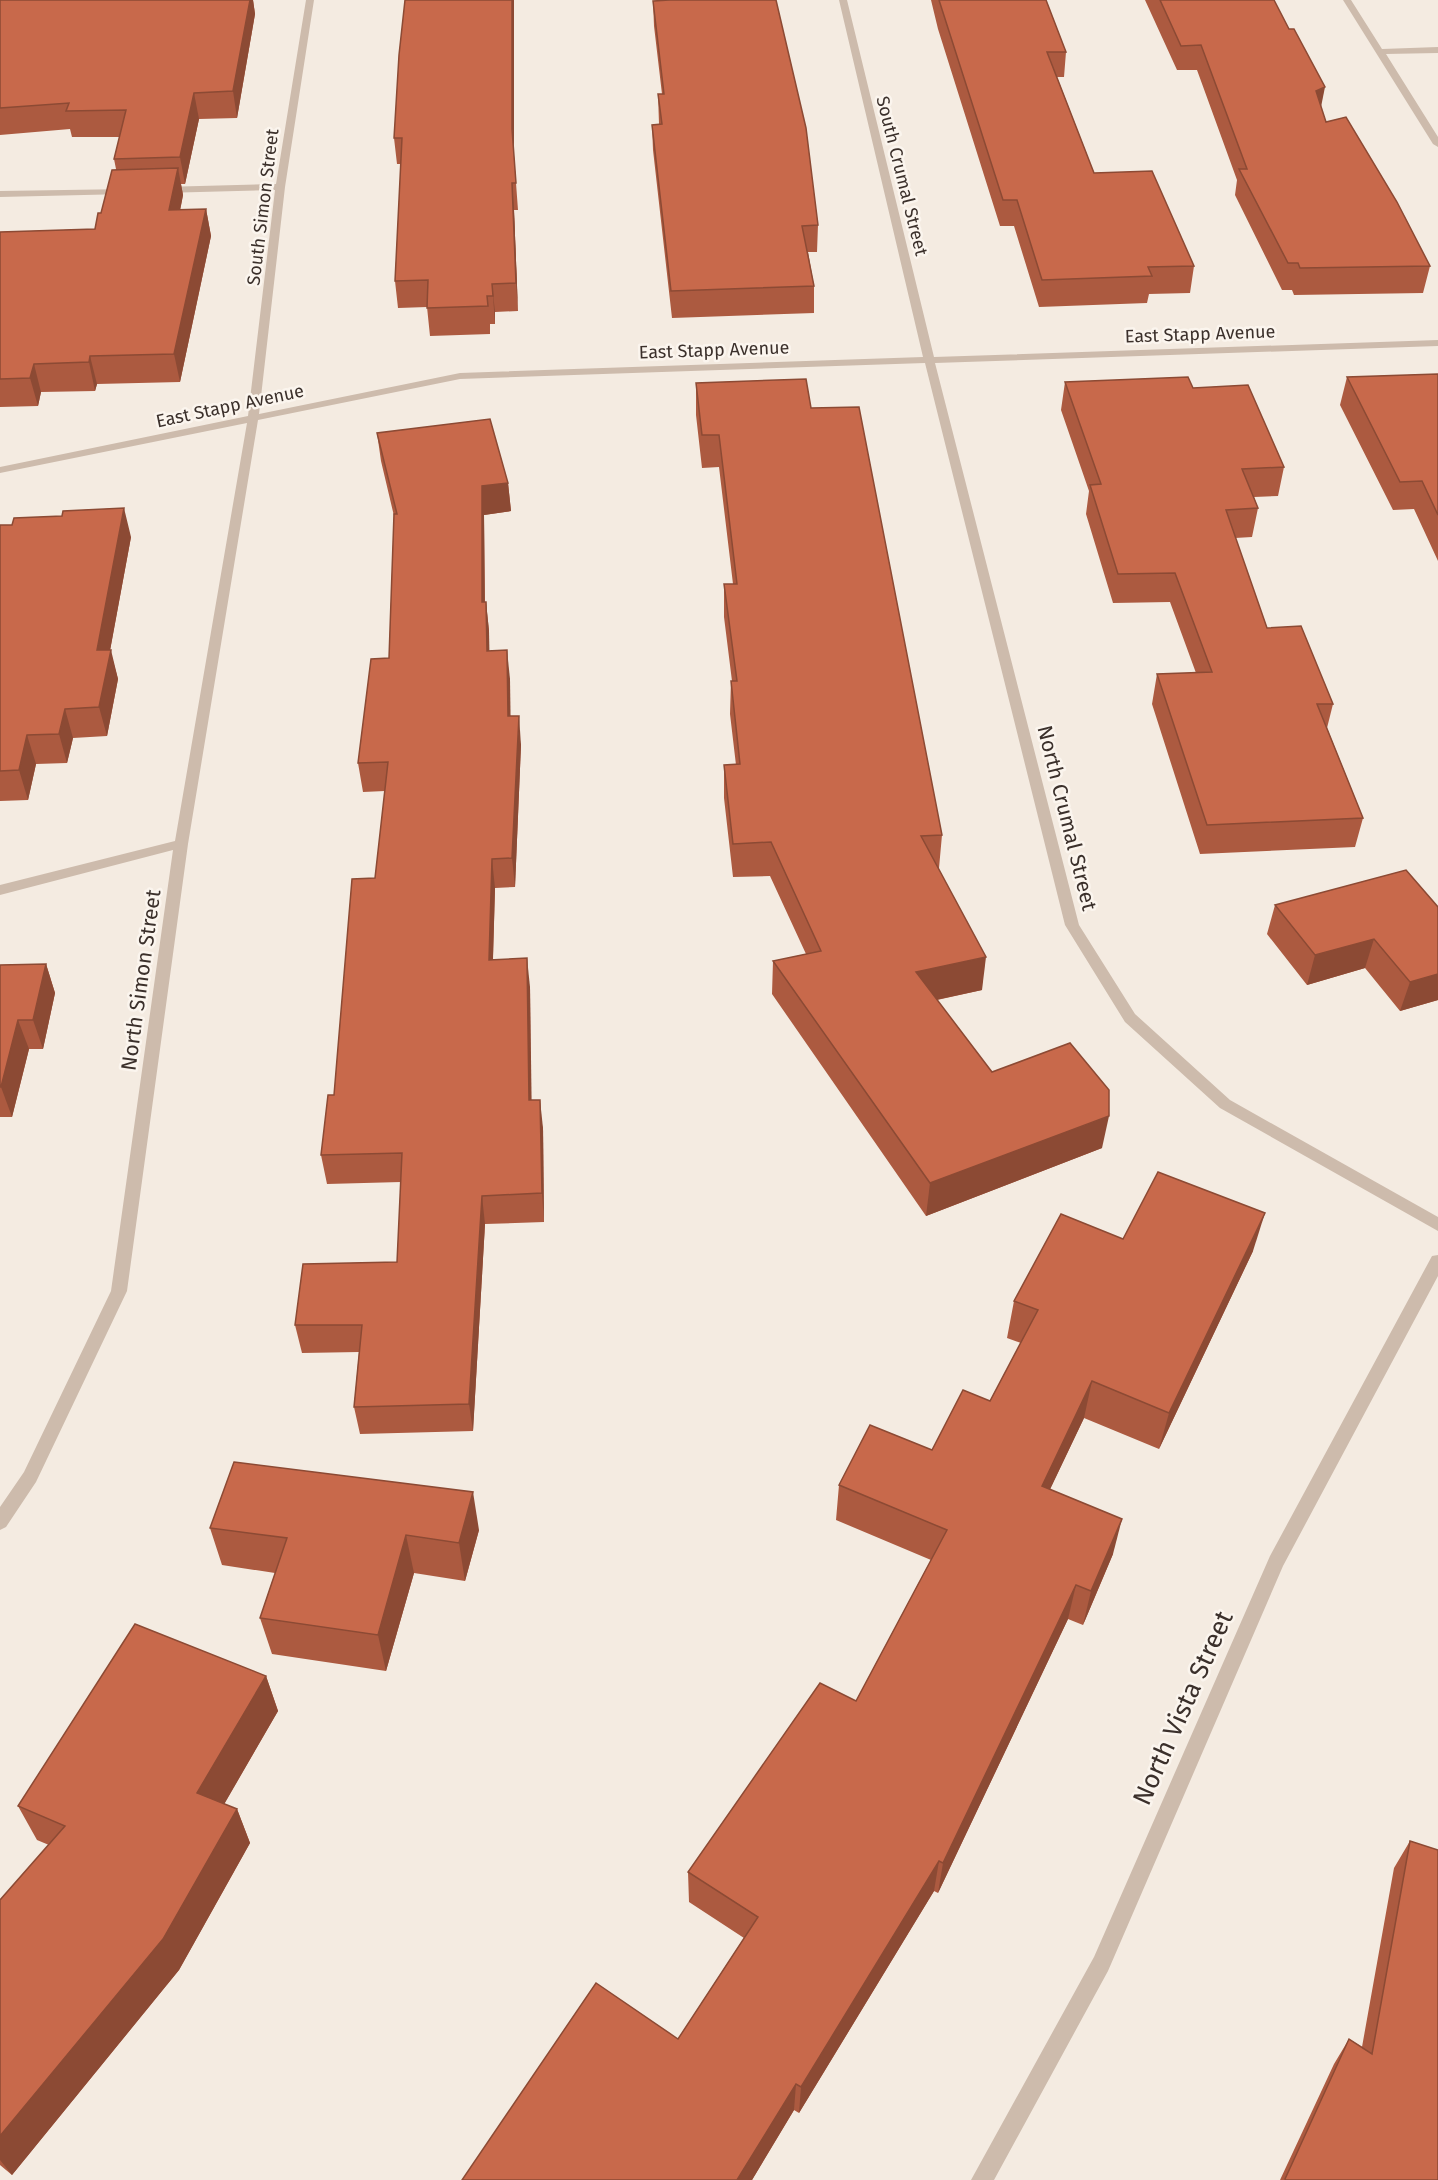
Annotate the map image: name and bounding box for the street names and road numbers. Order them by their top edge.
street label: South Crumal Street [872,94,933,259]
street label: South Simon Street [242,127,284,287]
street label: East Stapp Avenue [1124,320,1276,348]
street label: East Stapp Avenue [638,336,790,364]
street label: East Stapp Avenue [154,380,306,432]
street label: North Crumal Street [1031,723,1103,914]
street label: North Simon Street [115,887,167,1072]
street label: North Vista Street [1126,1606,1240,1810]

